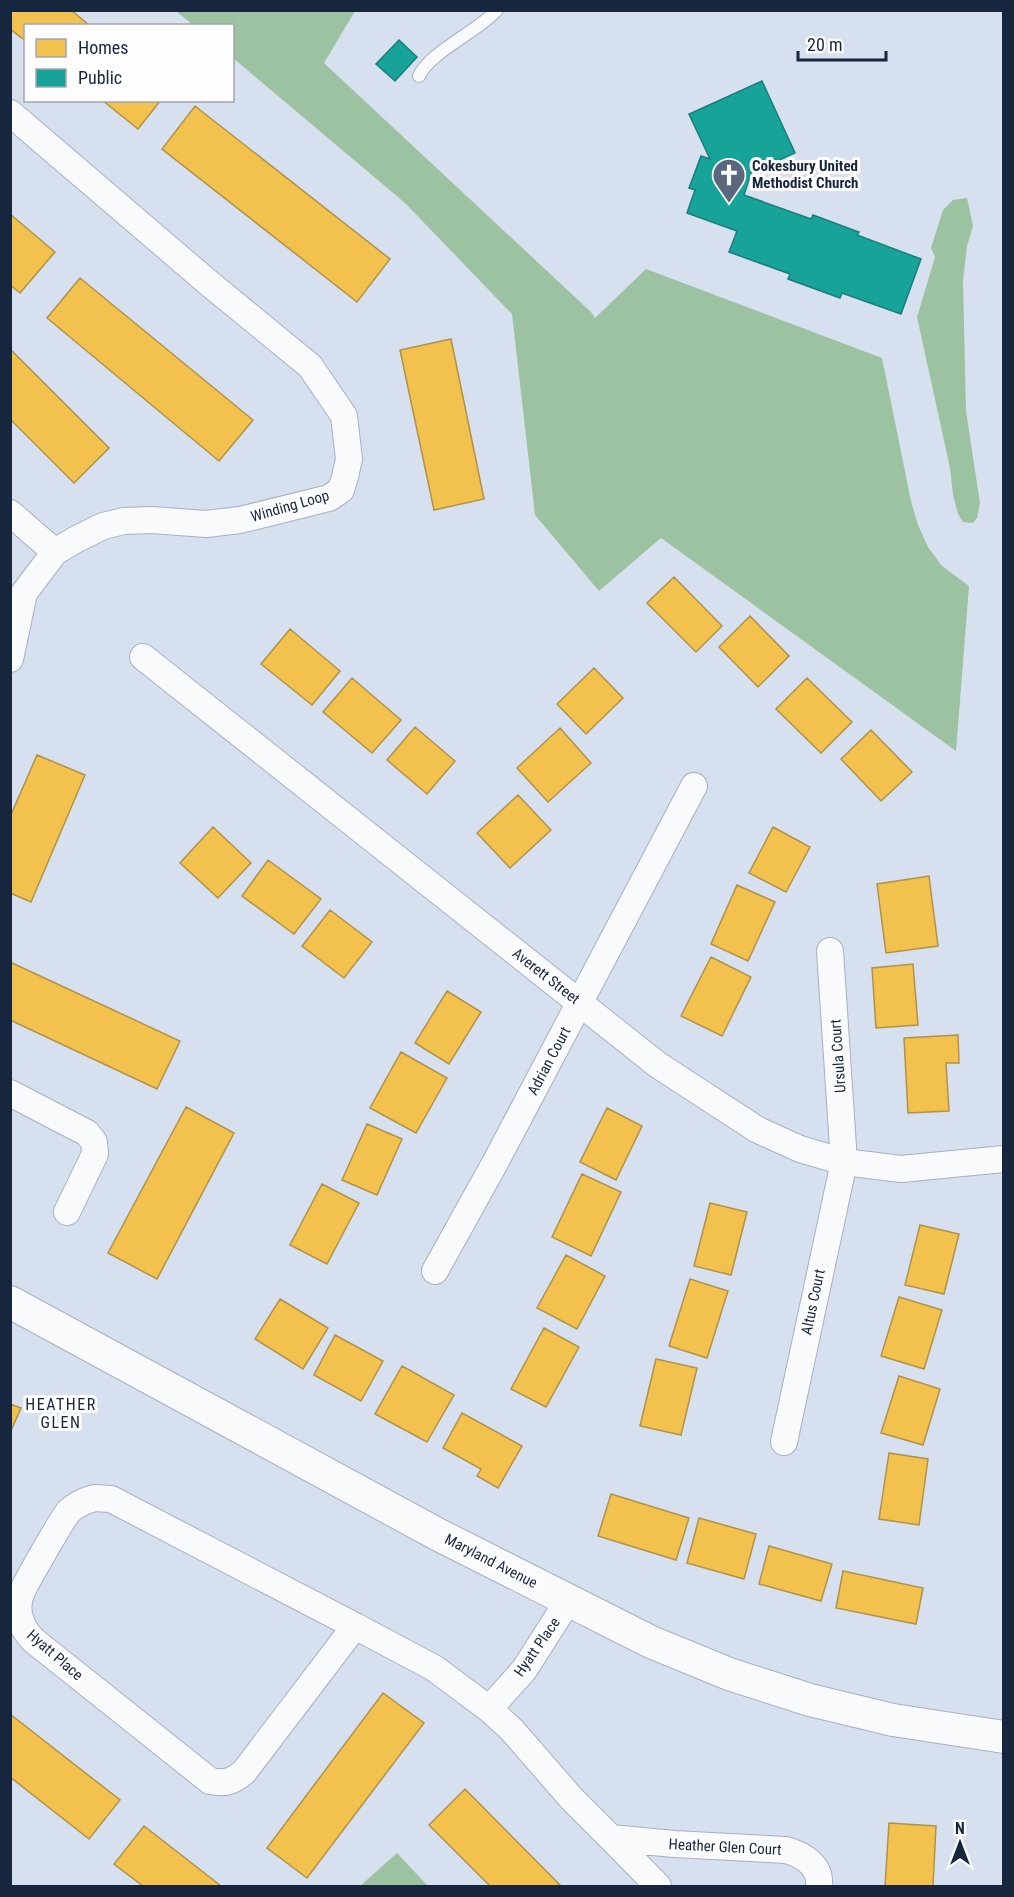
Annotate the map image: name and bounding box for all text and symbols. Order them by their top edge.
legend [24,24,234,102]
scale bar [798,24,886,62]
text: 20 m [807,34,842,55]
text: Homes [78,37,128,58]
text: Public [78,67,122,88]
church icon: Cokesbury United Methodist Church [711,157,747,204]
place label: Cokesbury United Methodist Church [752,157,859,192]
street label: Winding Loop [249,486,331,526]
street label: Averett Street [509,944,583,1008]
street label: Ursula Court [826,1019,850,1093]
street label: Adrian Court [524,1024,574,1098]
street label: Altus Court [797,1267,829,1337]
district label: HEATHER GLEN [25,1395,97,1432]
street label: Maryland Avenue [442,1530,540,1592]
street label: Hyatt Place [510,1614,564,1680]
street label: Hyatt Place [23,1626,87,1684]
north arrow [930,1813,990,1873]
text: N [955,1819,965,1838]
street label: Heather Glen Court [668,1835,782,1859]

